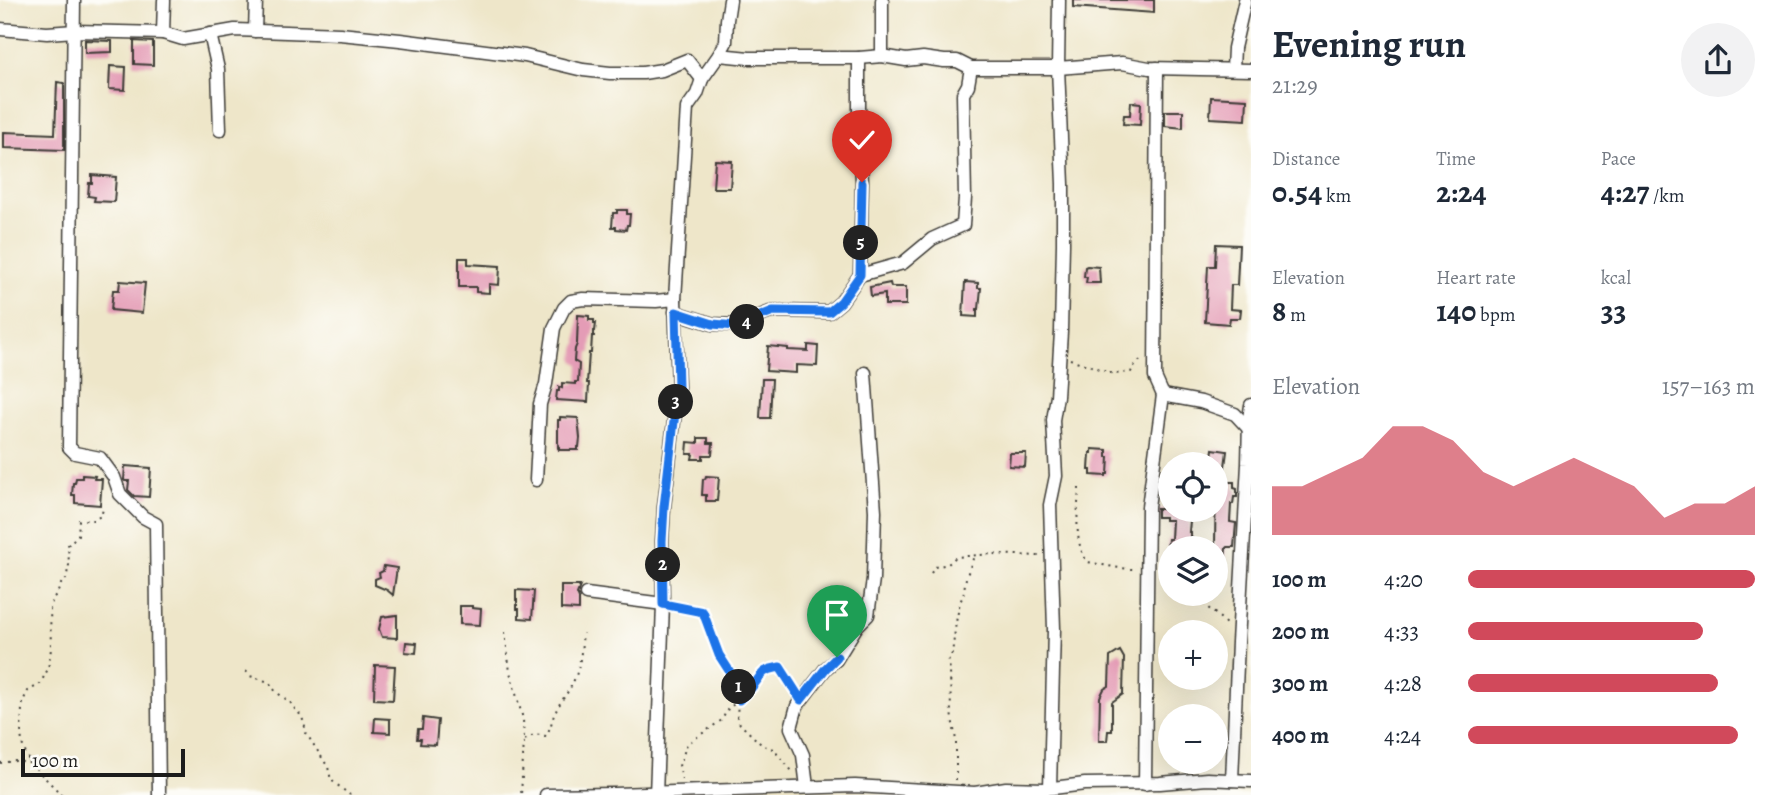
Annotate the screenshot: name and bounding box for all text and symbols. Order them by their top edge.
text: Evening run [1272,18,1466,70]
button: share [1681,23,1755,97]
text: 21:29 [1272,70,1318,101]
pin [832,110,892,182]
icon: check [843,121,881,159]
text: Distance [1272,146,1340,172]
text: Time [1436,146,1476,172]
text: Pace [1601,146,1636,172]
text: 0.54 [1272,172,1322,212]
text: 2:24 [1436,172,1487,212]
text: 4:27 [1601,172,1649,212]
text: km [1322,183,1351,209]
text: /km [1649,183,1684,209]
pin: 5 [844,226,878,260]
text: 5 [856,229,865,255]
text: Elevation [1272,265,1345,291]
text: Heart rate [1436,265,1516,291]
text: kcal [1601,265,1631,291]
text: 8 [1272,291,1286,331]
text: 140 [1436,291,1476,331]
text: 33 [1601,291,1626,331]
text: m [1286,302,1306,328]
text: bpm [1476,302,1516,328]
pin: 4 [730,304,764,340]
text: 4 [742,308,751,334]
text: Elevation [1272,371,1360,402]
text: 157–163 m [1662,371,1755,402]
pin: 3 [658,384,694,420]
text: 3 [671,388,680,414]
map controls [1158,452,1228,774]
button: locate [1158,452,1228,522]
button: layers [1158,536,1228,606]
pin: 2 [646,548,680,582]
text: 2 [658,551,667,577]
text: 100 m [1272,564,1327,595]
text: 4:20 [1384,564,1423,595]
pin [807,585,867,657]
icon: arrive [818,596,856,634]
text: 200 m [1272,616,1330,647]
text: 4:33 [1384,616,1419,647]
button: + [1158,620,1228,690]
text: 300 m [1272,668,1328,699]
text: 4:28 [1384,668,1422,699]
pin: 1 [722,670,756,704]
text: 1 [735,673,742,699]
button: − [1158,704,1228,774]
text: 400 m [1272,720,1329,751]
text: 4:24 [1384,720,1421,751]
scale bar [21,746,186,778]
text: 100 m [32,748,78,774]

